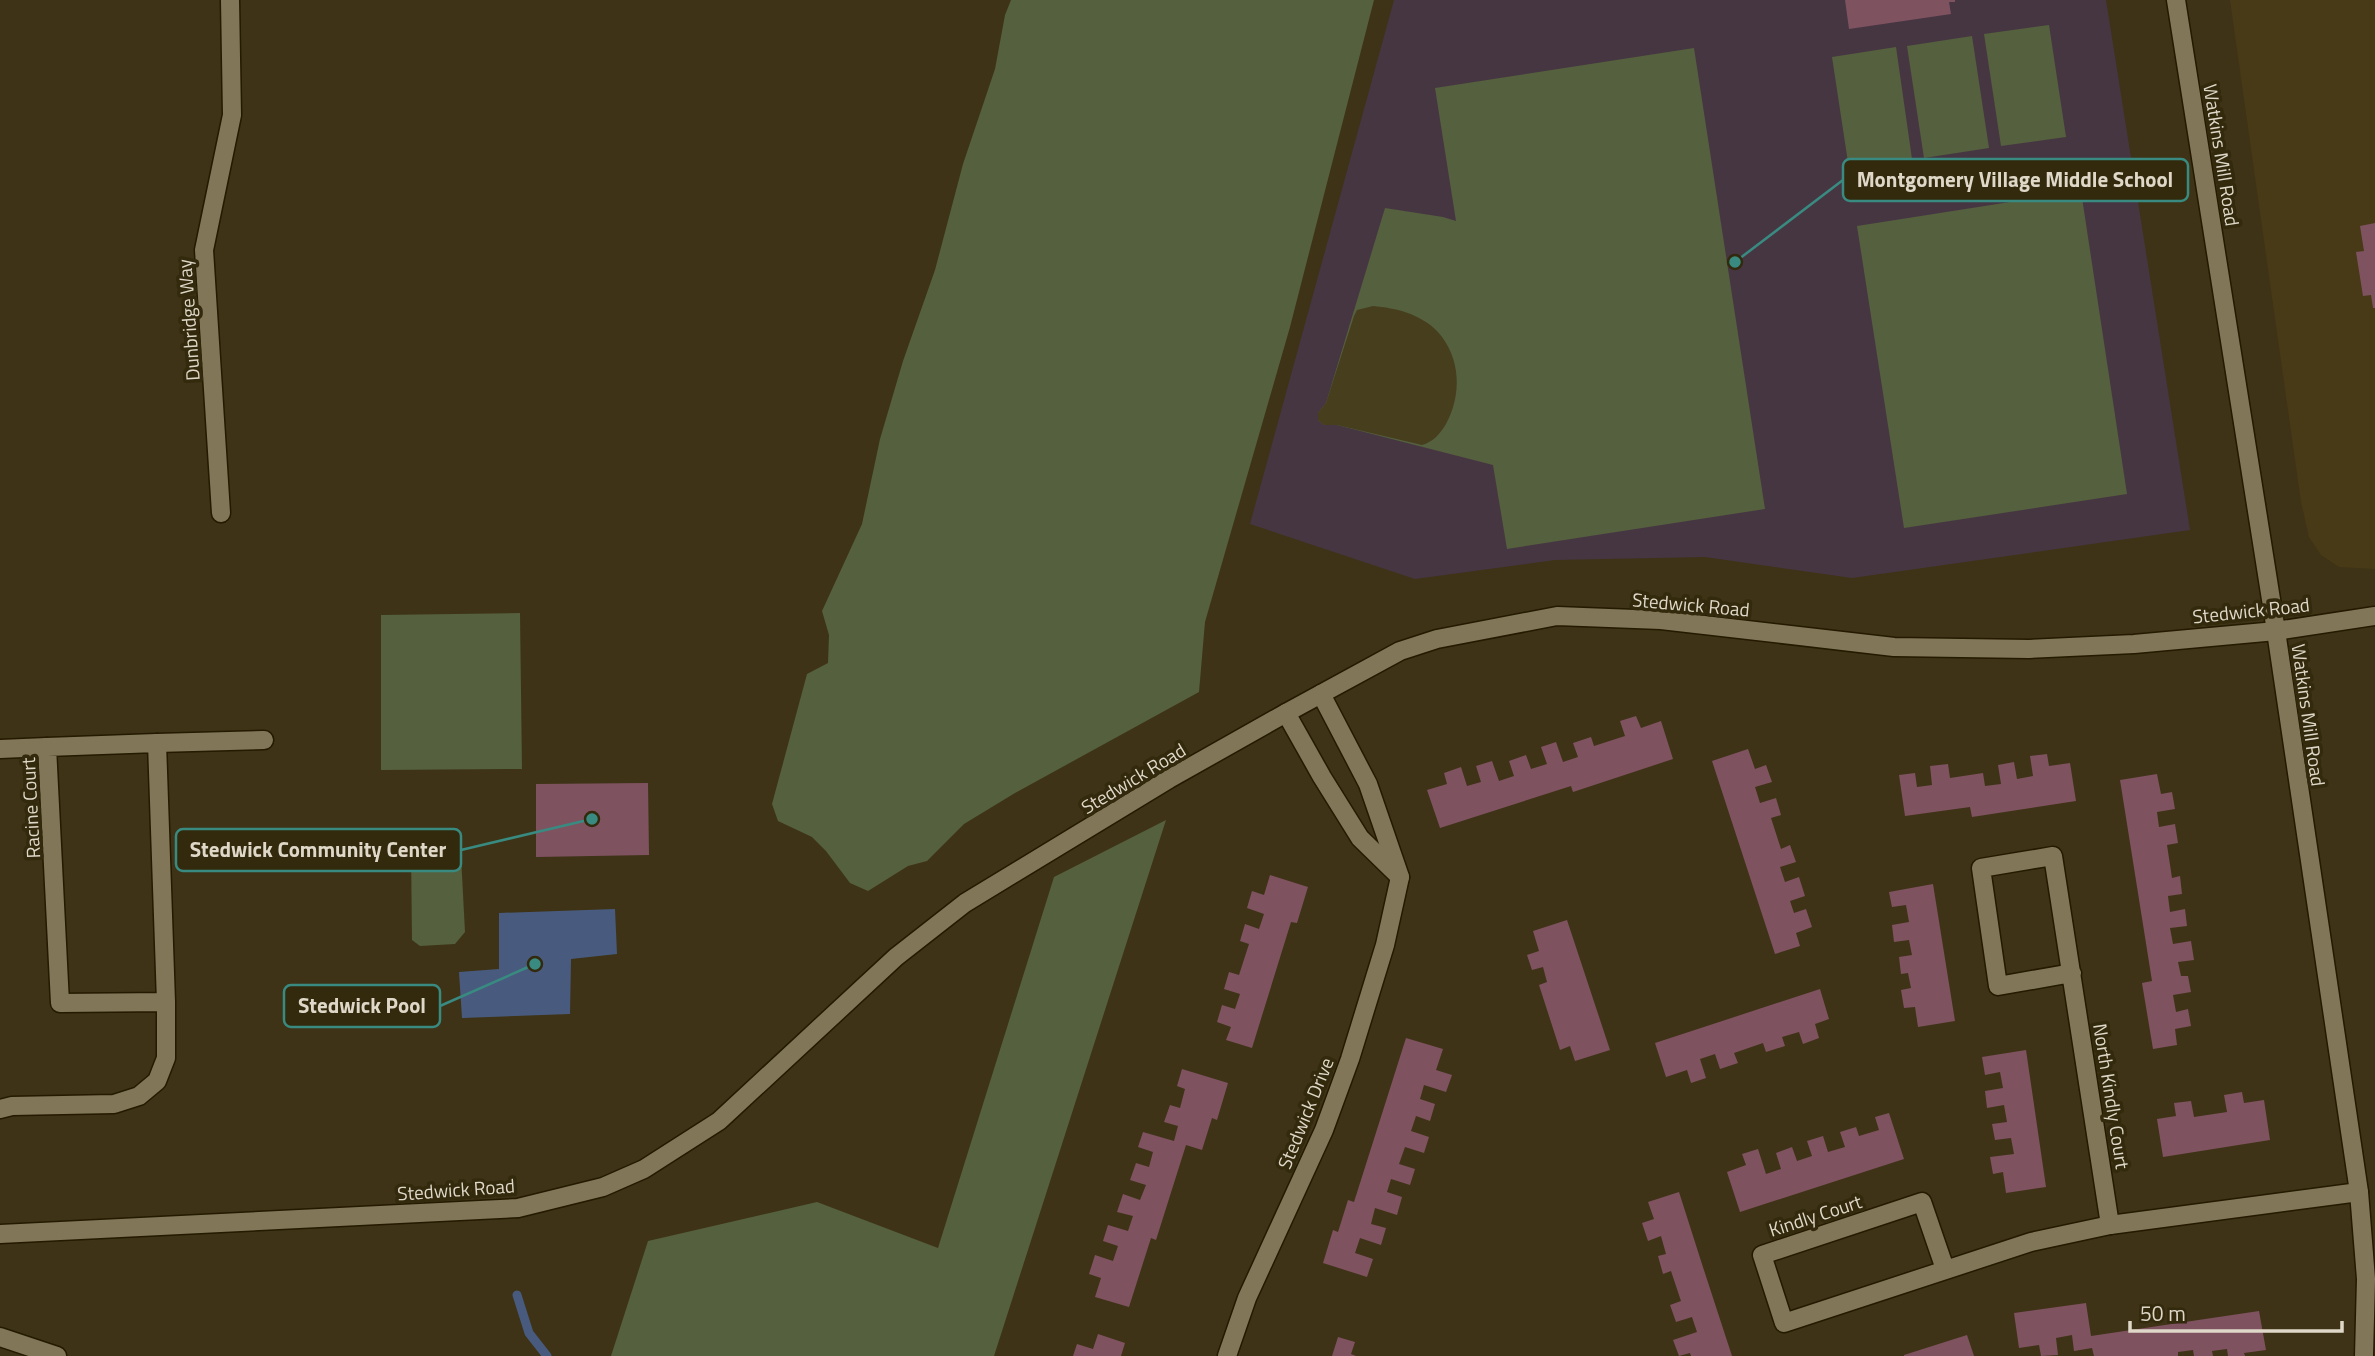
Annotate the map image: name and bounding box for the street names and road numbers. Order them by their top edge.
street label: Watkins Mill Road [2196,82,2248,228]
street label: Dunbridge Way [169,258,207,382]
street label: Stedwick Road [1631,584,1751,624]
street label: Stedwick Road [2191,589,2311,631]
street label: Watkins Mill Road [2285,642,2333,788]
street label: Stedwick Road [1075,735,1191,821]
street label: Racine Court [13,756,47,859]
street label: North Kindly Court [2086,1021,2138,1171]
street label: Stedwick Drive [1269,1053,1341,1173]
street label: Stedwick Road [396,1170,516,1208]
street label: Kindly Court [1765,1186,1866,1244]

